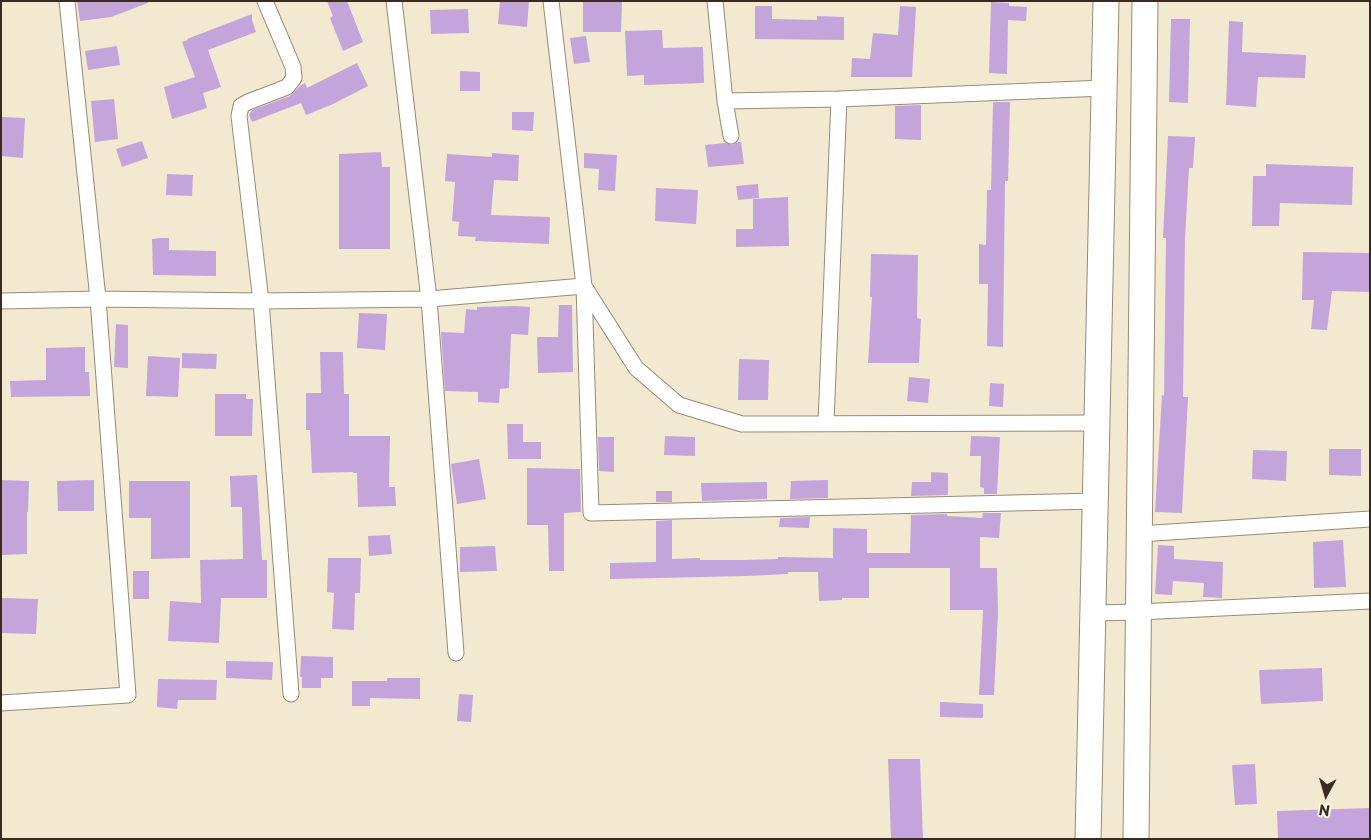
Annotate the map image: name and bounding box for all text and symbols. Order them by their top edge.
north arrow [1301,770,1351,820]
text: N [1318,799,1331,821]

